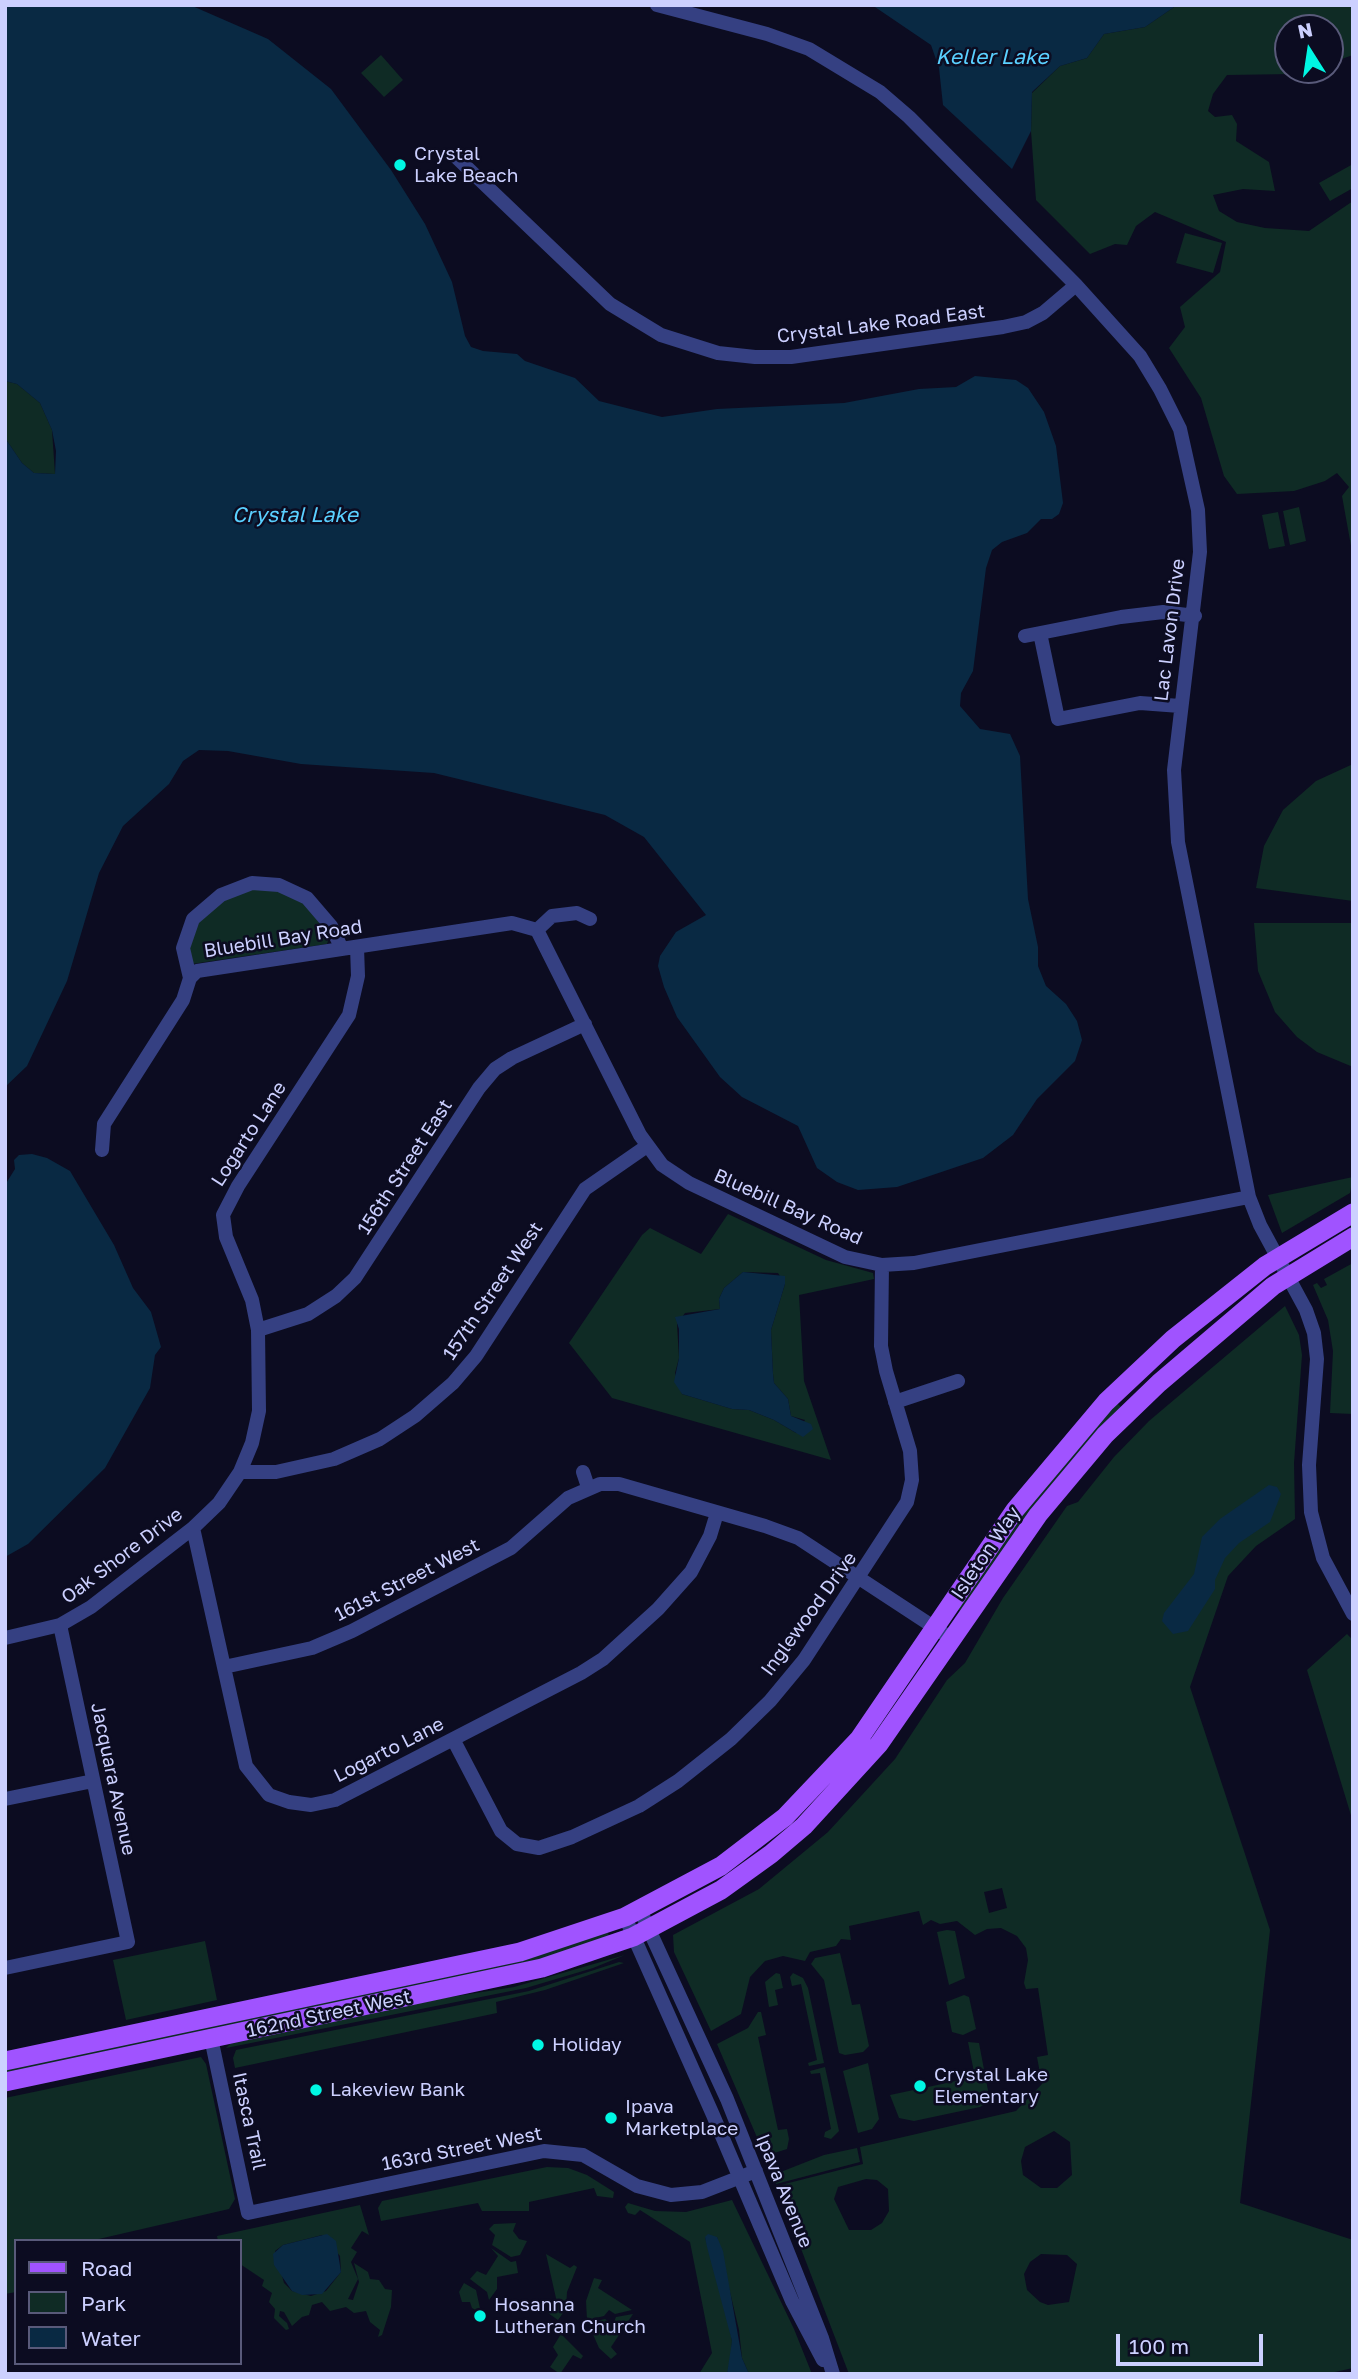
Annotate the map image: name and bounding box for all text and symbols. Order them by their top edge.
north arrow [1274,14,1344,84]
text: N [1295,17,1314,43]
water label: Keller Lake [936,44,1048,70]
place label: Crystal Lake Beach [414,143,518,187]
marker: Crystal Lake Beach [392,157,408,173]
street label: Crystal Lake Road East [776,300,986,348]
water label: Crystal Lake [232,502,358,528]
street label: Lac Lavon Drive [1150,557,1190,703]
street label: Bluebill Bay Road [202,915,364,963]
street label: Logarto Lane [207,1077,291,1191]
street label: 156th Street East [353,1095,457,1239]
street label: Bluebill Bay Road [710,1164,866,1250]
street label: 157th Street West [438,1218,548,1364]
street label: Isleton Way [947,1502,1025,1604]
street label: Oak Shore Drive [57,1503,187,1609]
street label: 161st Street West [331,1534,483,1626]
street label: Inglewood Drive [756,1548,862,1680]
street label: Jacquara Avenue [86,1701,140,1857]
street label: Logarto Lane [330,1712,448,1788]
street label: 162nd Street West [245,1985,413,2043]
place label: Holiday [552,2034,622,2056]
marker: Holiday [530,2037,546,2053]
place label: Crystal Lake Elementary [934,2064,1048,2108]
street label: Itasca Trail [228,2070,270,2172]
marker: Crystal Lake Elementary [912,2078,928,2094]
place label: Lakeview Bank [330,2079,465,2101]
marker: Lakeview Bank [308,2082,324,2098]
place label: Ipava Marketplace [625,2096,738,2140]
marker: Ipava Marketplace [603,2110,619,2126]
street label: 163rd Street West [380,2122,544,2176]
street label: Ipava Avenue [751,2131,817,2251]
legend [14,2239,242,2365]
text: Road [81,2255,132,2281]
text: Park [81,2290,126,2316]
place label: Hosanna Lutheran Church [494,2294,646,2338]
marker: Hosanna Lutheran Church [472,2308,488,2324]
scale bar [1120,2320,1267,2364]
text: Water [81,2325,141,2351]
text: 100 m [1129,2333,1189,2359]

